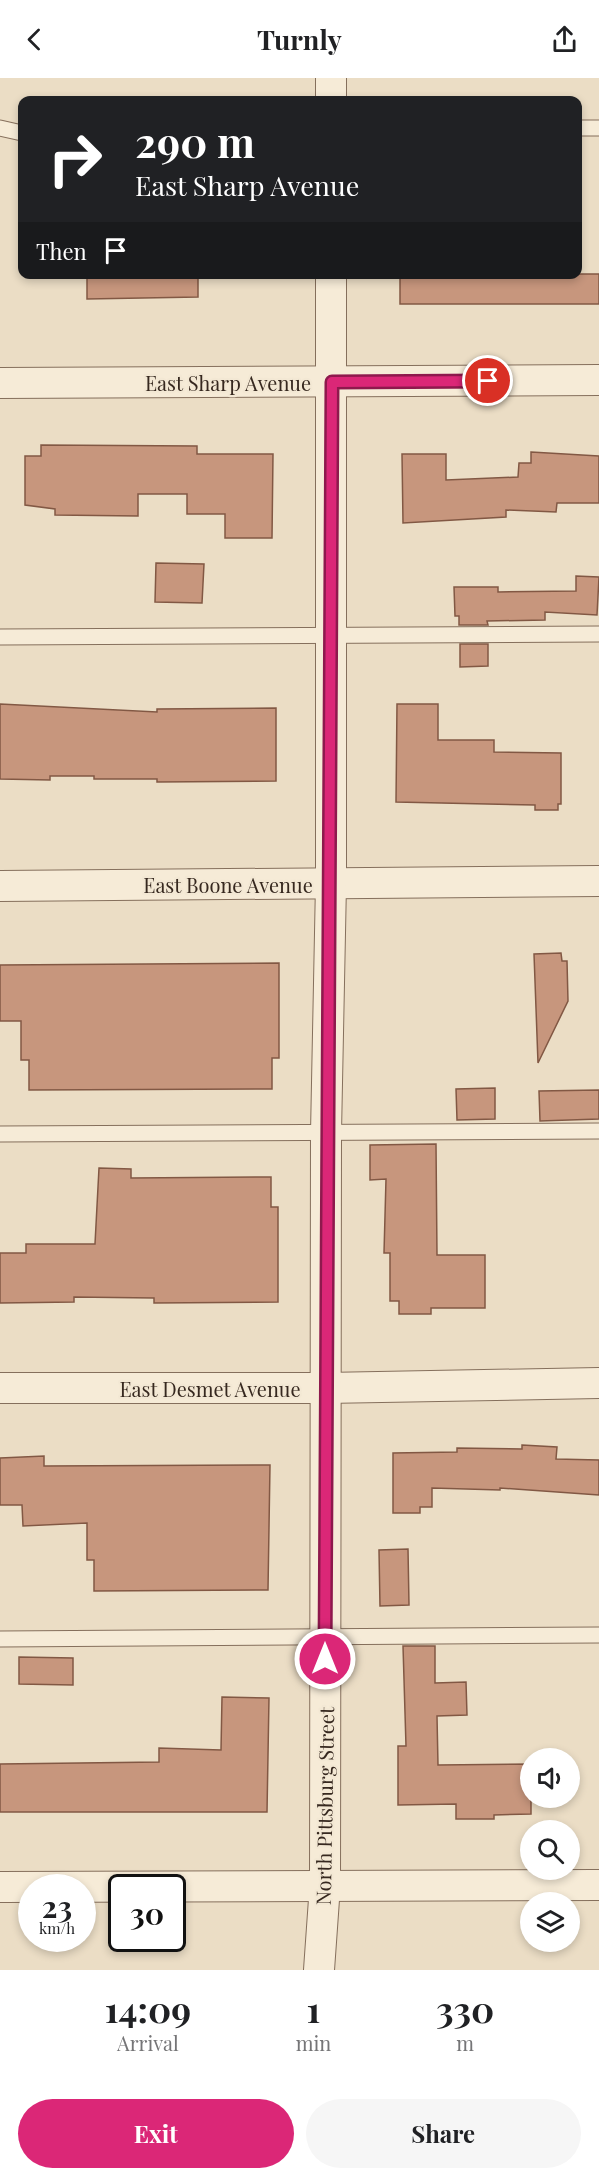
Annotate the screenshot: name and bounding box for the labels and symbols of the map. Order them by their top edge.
pin [462,355,513,406]
street label: East Sharp Avenue [145,369,311,396]
street label: East Boone Avenue [143,871,313,898]
street label: East Desmet Avenue [119,1375,301,1402]
position arrow [293,1627,357,1691]
street label: North Pittsburg Street [309,1706,339,1905]
speed limit sign: 30 [108,1874,186,1952]

